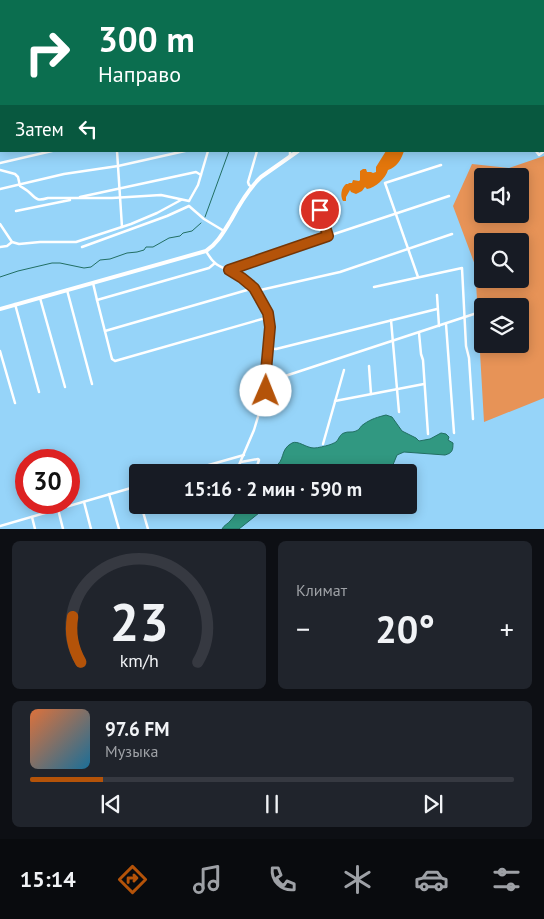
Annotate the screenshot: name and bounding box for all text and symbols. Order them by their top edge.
text: 300 m [98,16,195,62]
icon: right [15,20,80,85]
text: Направо [98,60,181,88]
icon: left [74,115,102,143]
text: Затем [15,117,64,141]
map controls [474,168,529,353]
button: sound [474,168,529,223]
pin [299,189,341,231]
icon: arrive [306,196,334,224]
button: search [474,233,529,288]
button: layers [474,298,529,353]
position arrow [239,364,291,416]
speed limit sign: 30 [15,449,80,514]
text: 15:16 · 2 мин · 590 m [184,477,362,501]
text: Климат [296,580,347,600]
text: 23 [110,588,168,655]
text: 20° [375,604,435,653]
text: − [296,610,310,647]
text: + [500,610,514,647]
text: km/h [119,649,159,672]
text: 97.6 FM [105,717,169,741]
text: Музыка [105,741,158,761]
icon: previous [97,790,125,818]
icon: pause [258,790,286,818]
icon: next [419,790,447,818]
icon: directions [115,862,150,897]
icon: music [190,862,225,897]
icon: phone [265,862,300,897]
icon: climate [340,862,375,897]
icon: car [414,862,449,897]
icon: filters [489,862,524,897]
text: 15:14 [20,865,76,893]

